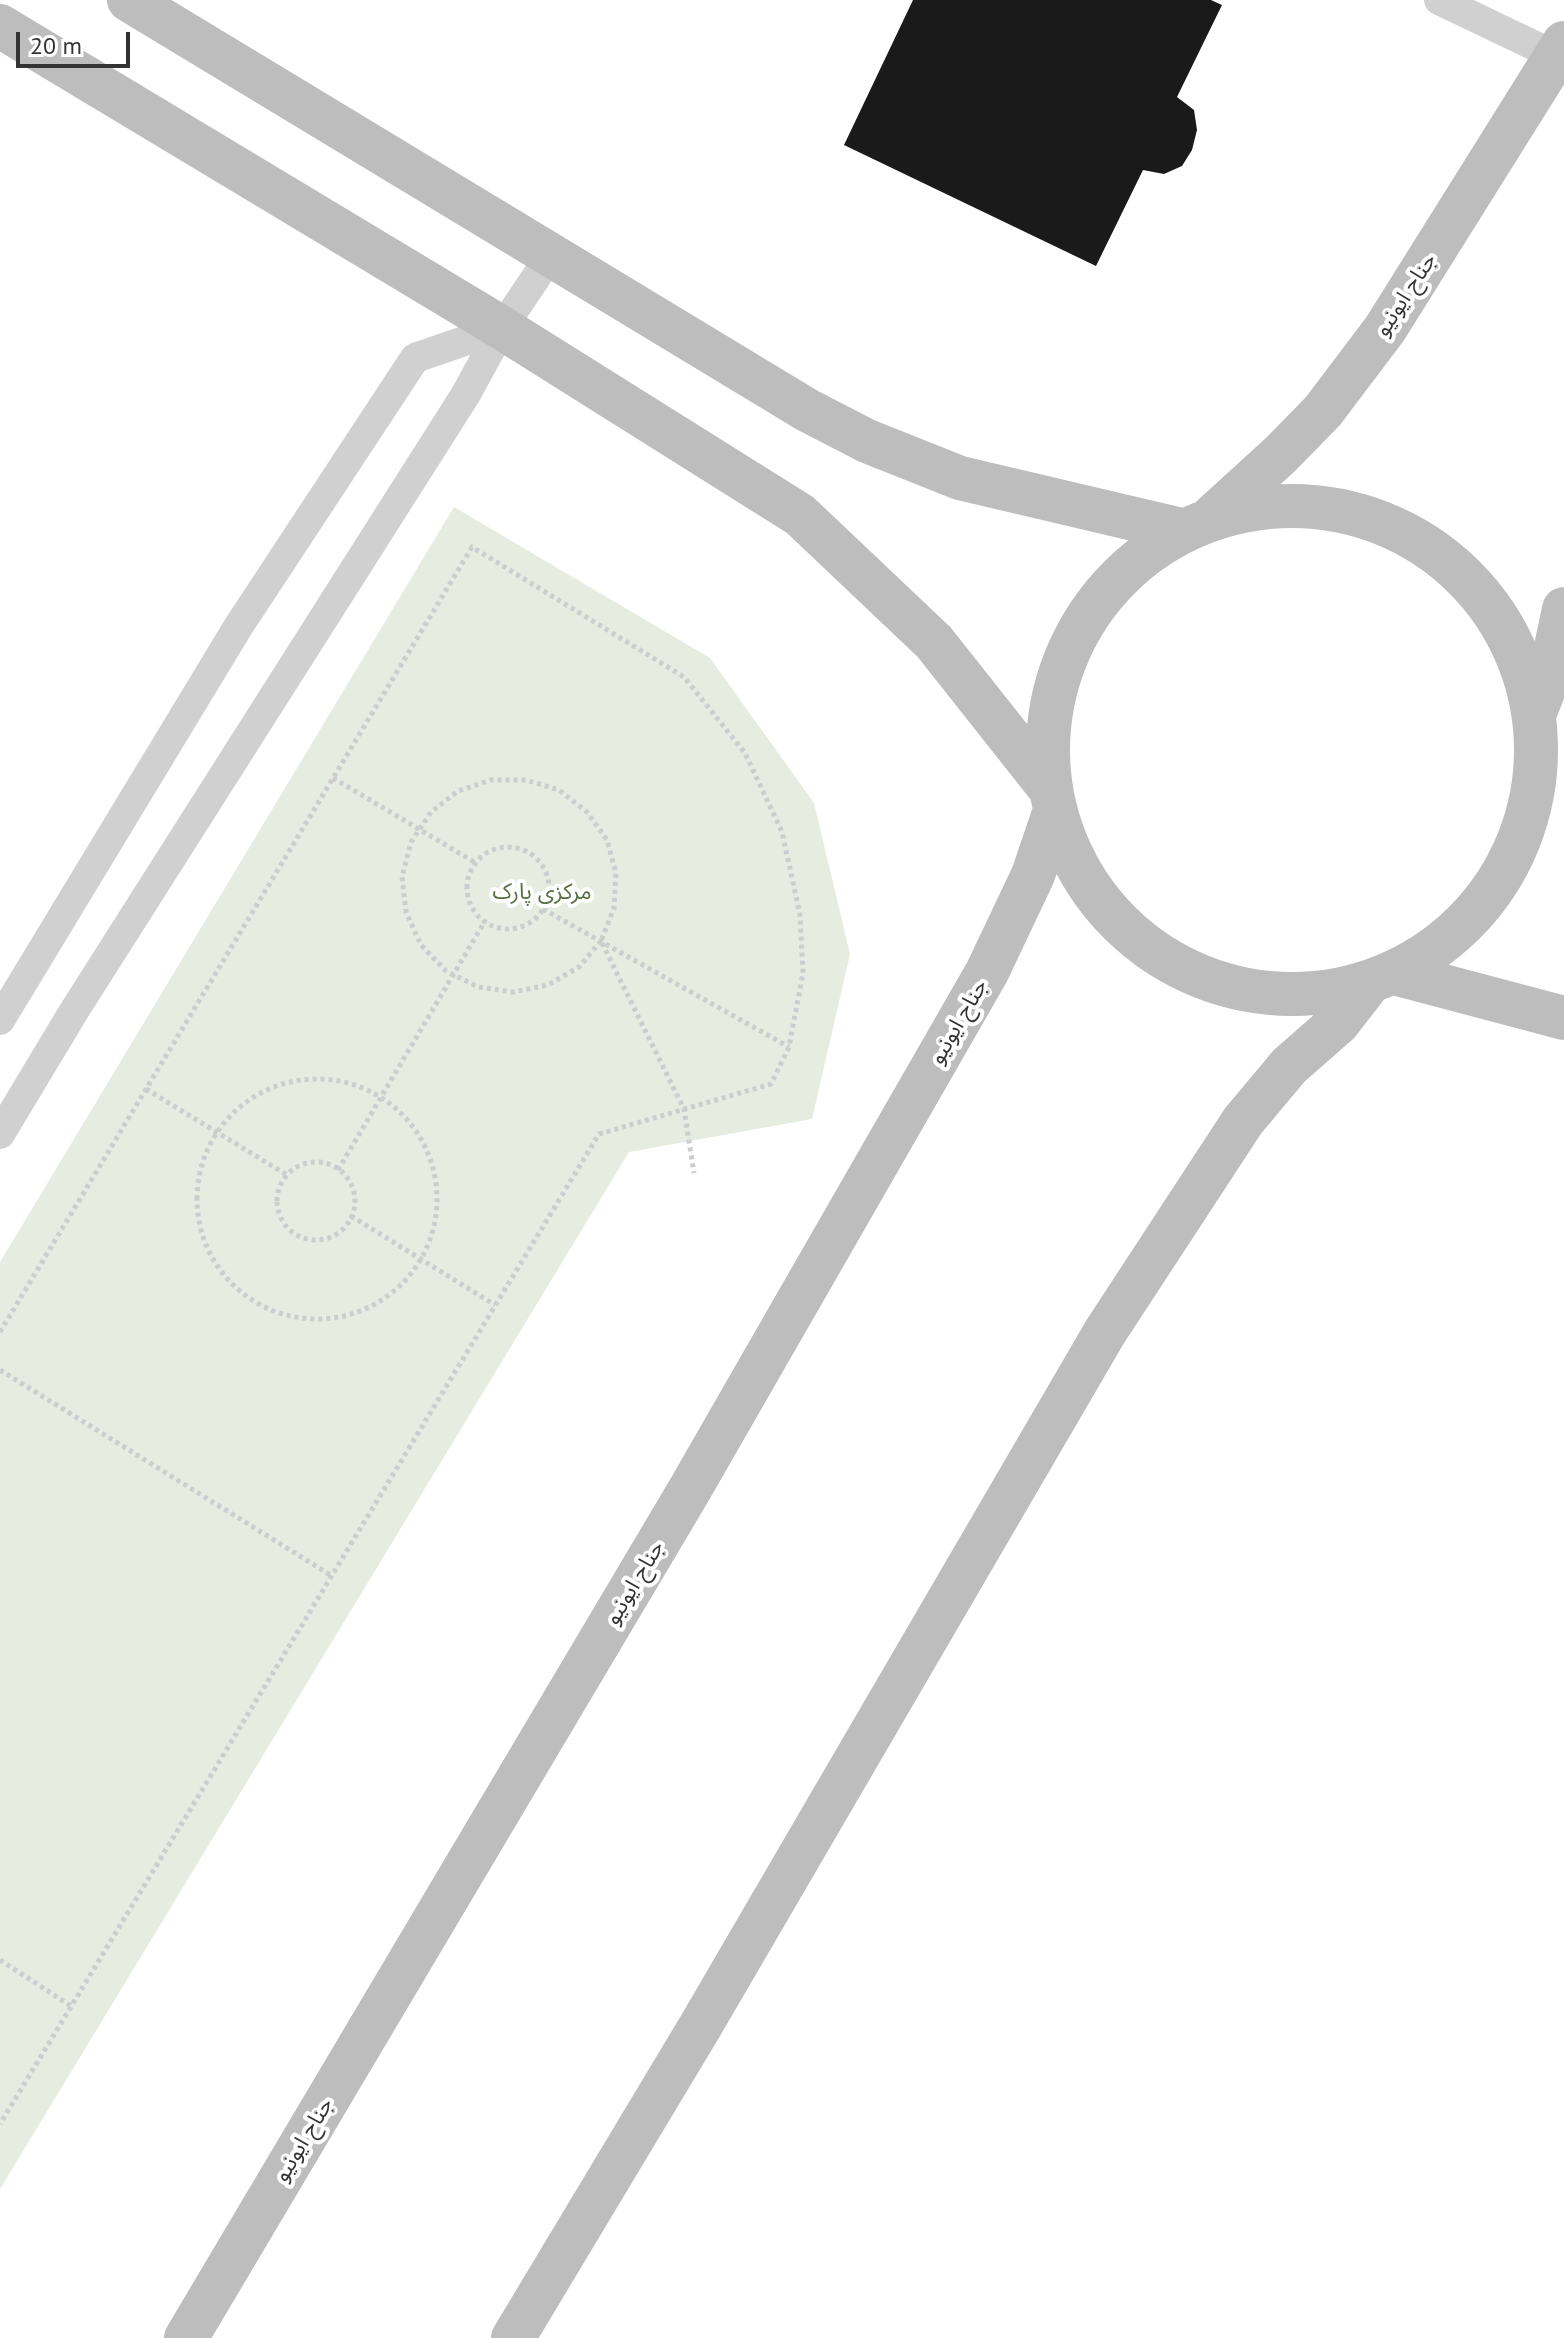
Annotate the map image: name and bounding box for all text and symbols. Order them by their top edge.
scale bar [20,16,134,66]
text: 20 m [30,30,82,61]
street label: جناح ایونیو [1369,249,1443,341]
park label: مرکزی پارک [492,880,592,906]
street label: جناح ایونیو [924,975,994,1069]
street label: جناح ایونیو [600,1536,670,1630]
street label: جناح ایونیو [269,2093,339,2187]

